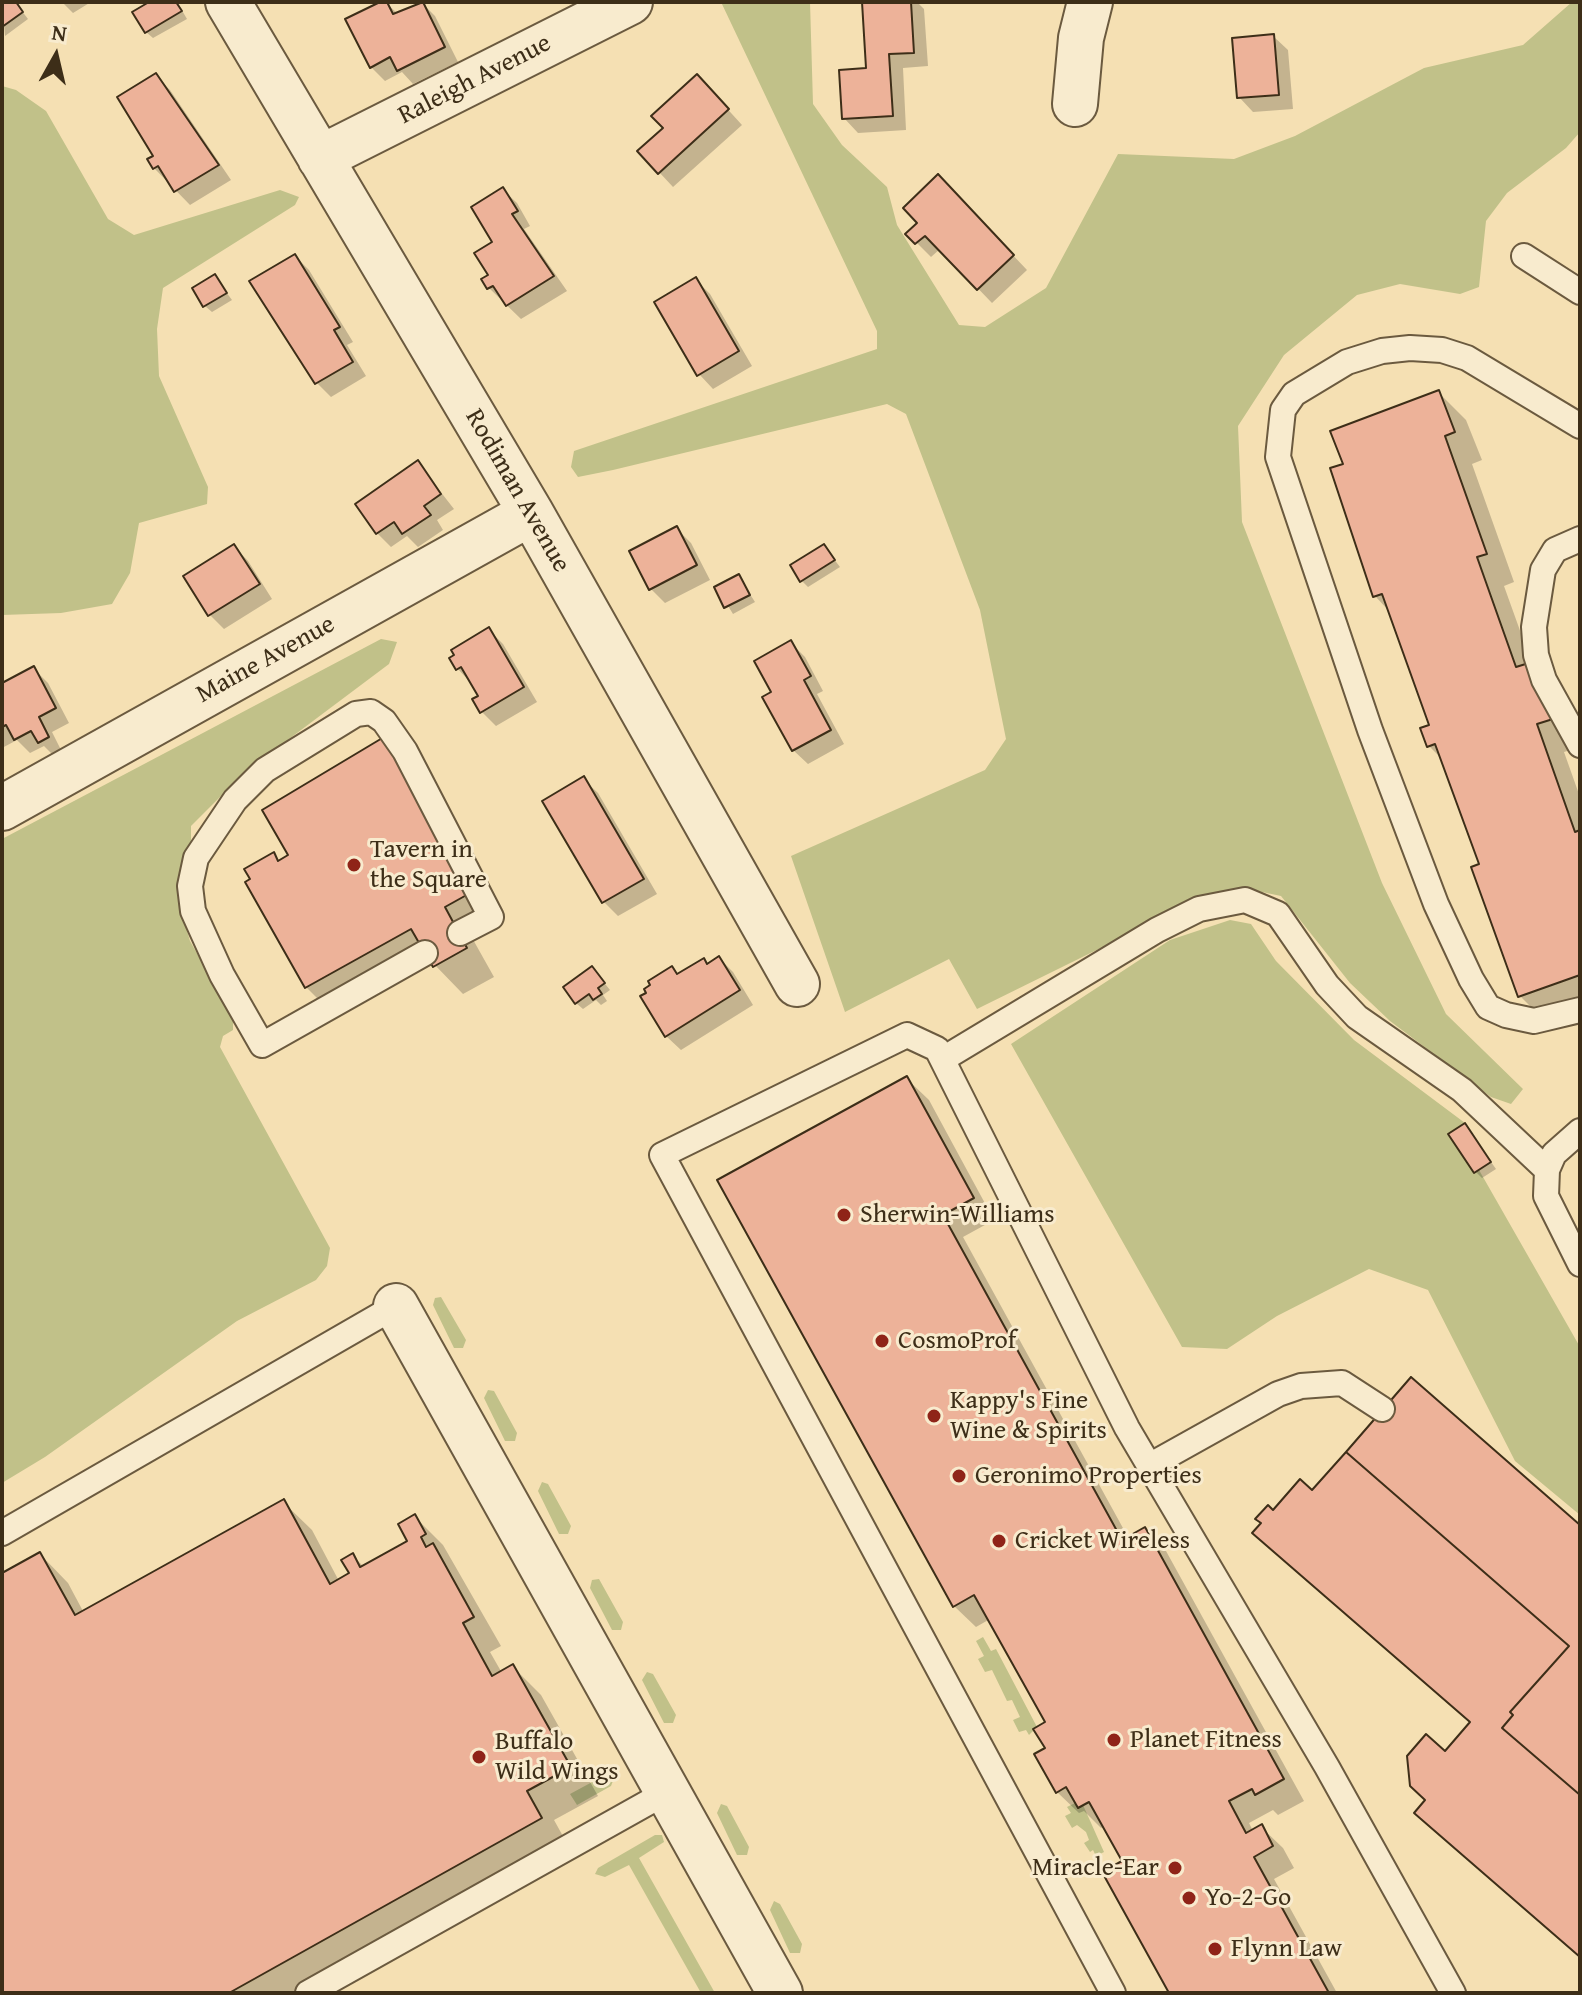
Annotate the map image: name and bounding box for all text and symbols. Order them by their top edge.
text: N [50,15,69,49]
north arrow [16,16,96,96]
street label: Raleigh Avenue [393,28,557,132]
street label: Rodiman Avenue [458,404,576,578]
street label: Maine Avenue [191,609,341,711]
place label: Tavern in the Square [370,834,487,896]
marker: Tavern in the Square [345,856,363,874]
place label: Sherwin-Williams [860,1199,1055,1231]
marker: Sherwin-Williams [835,1206,853,1224]
place label: CosmoProf [898,1325,1016,1357]
marker: CosmoProf [873,1332,891,1350]
place label: Kappy's Fine Wine & Spirits [950,1385,1107,1446]
marker: Kappy's Fine Wine & Spirits [925,1407,943,1425]
place label: Geronimo Properties [975,1460,1202,1492]
marker: Geronimo Properties [950,1467,968,1485]
place label: Cricket Wireless [1015,1525,1190,1557]
marker: Cricket Wireless [990,1532,1008,1550]
place label: Planet Fitness [1130,1724,1282,1756]
place label: Buffalo Wild Wings [495,1726,619,1788]
marker: Planet Fitness [1105,1731,1123,1749]
marker: Buffalo Wild Wings [470,1748,488,1766]
place label: Miracle-Ear [1032,1852,1159,1884]
marker: Miracle-Ear [1166,1859,1184,1877]
place label: Yo-2-Go [1205,1882,1291,1914]
marker: Yo-2-Go [1180,1889,1198,1907]
place label: Flynn Law [1231,1933,1342,1965]
marker: Flynn Law [1206,1940,1224,1958]

